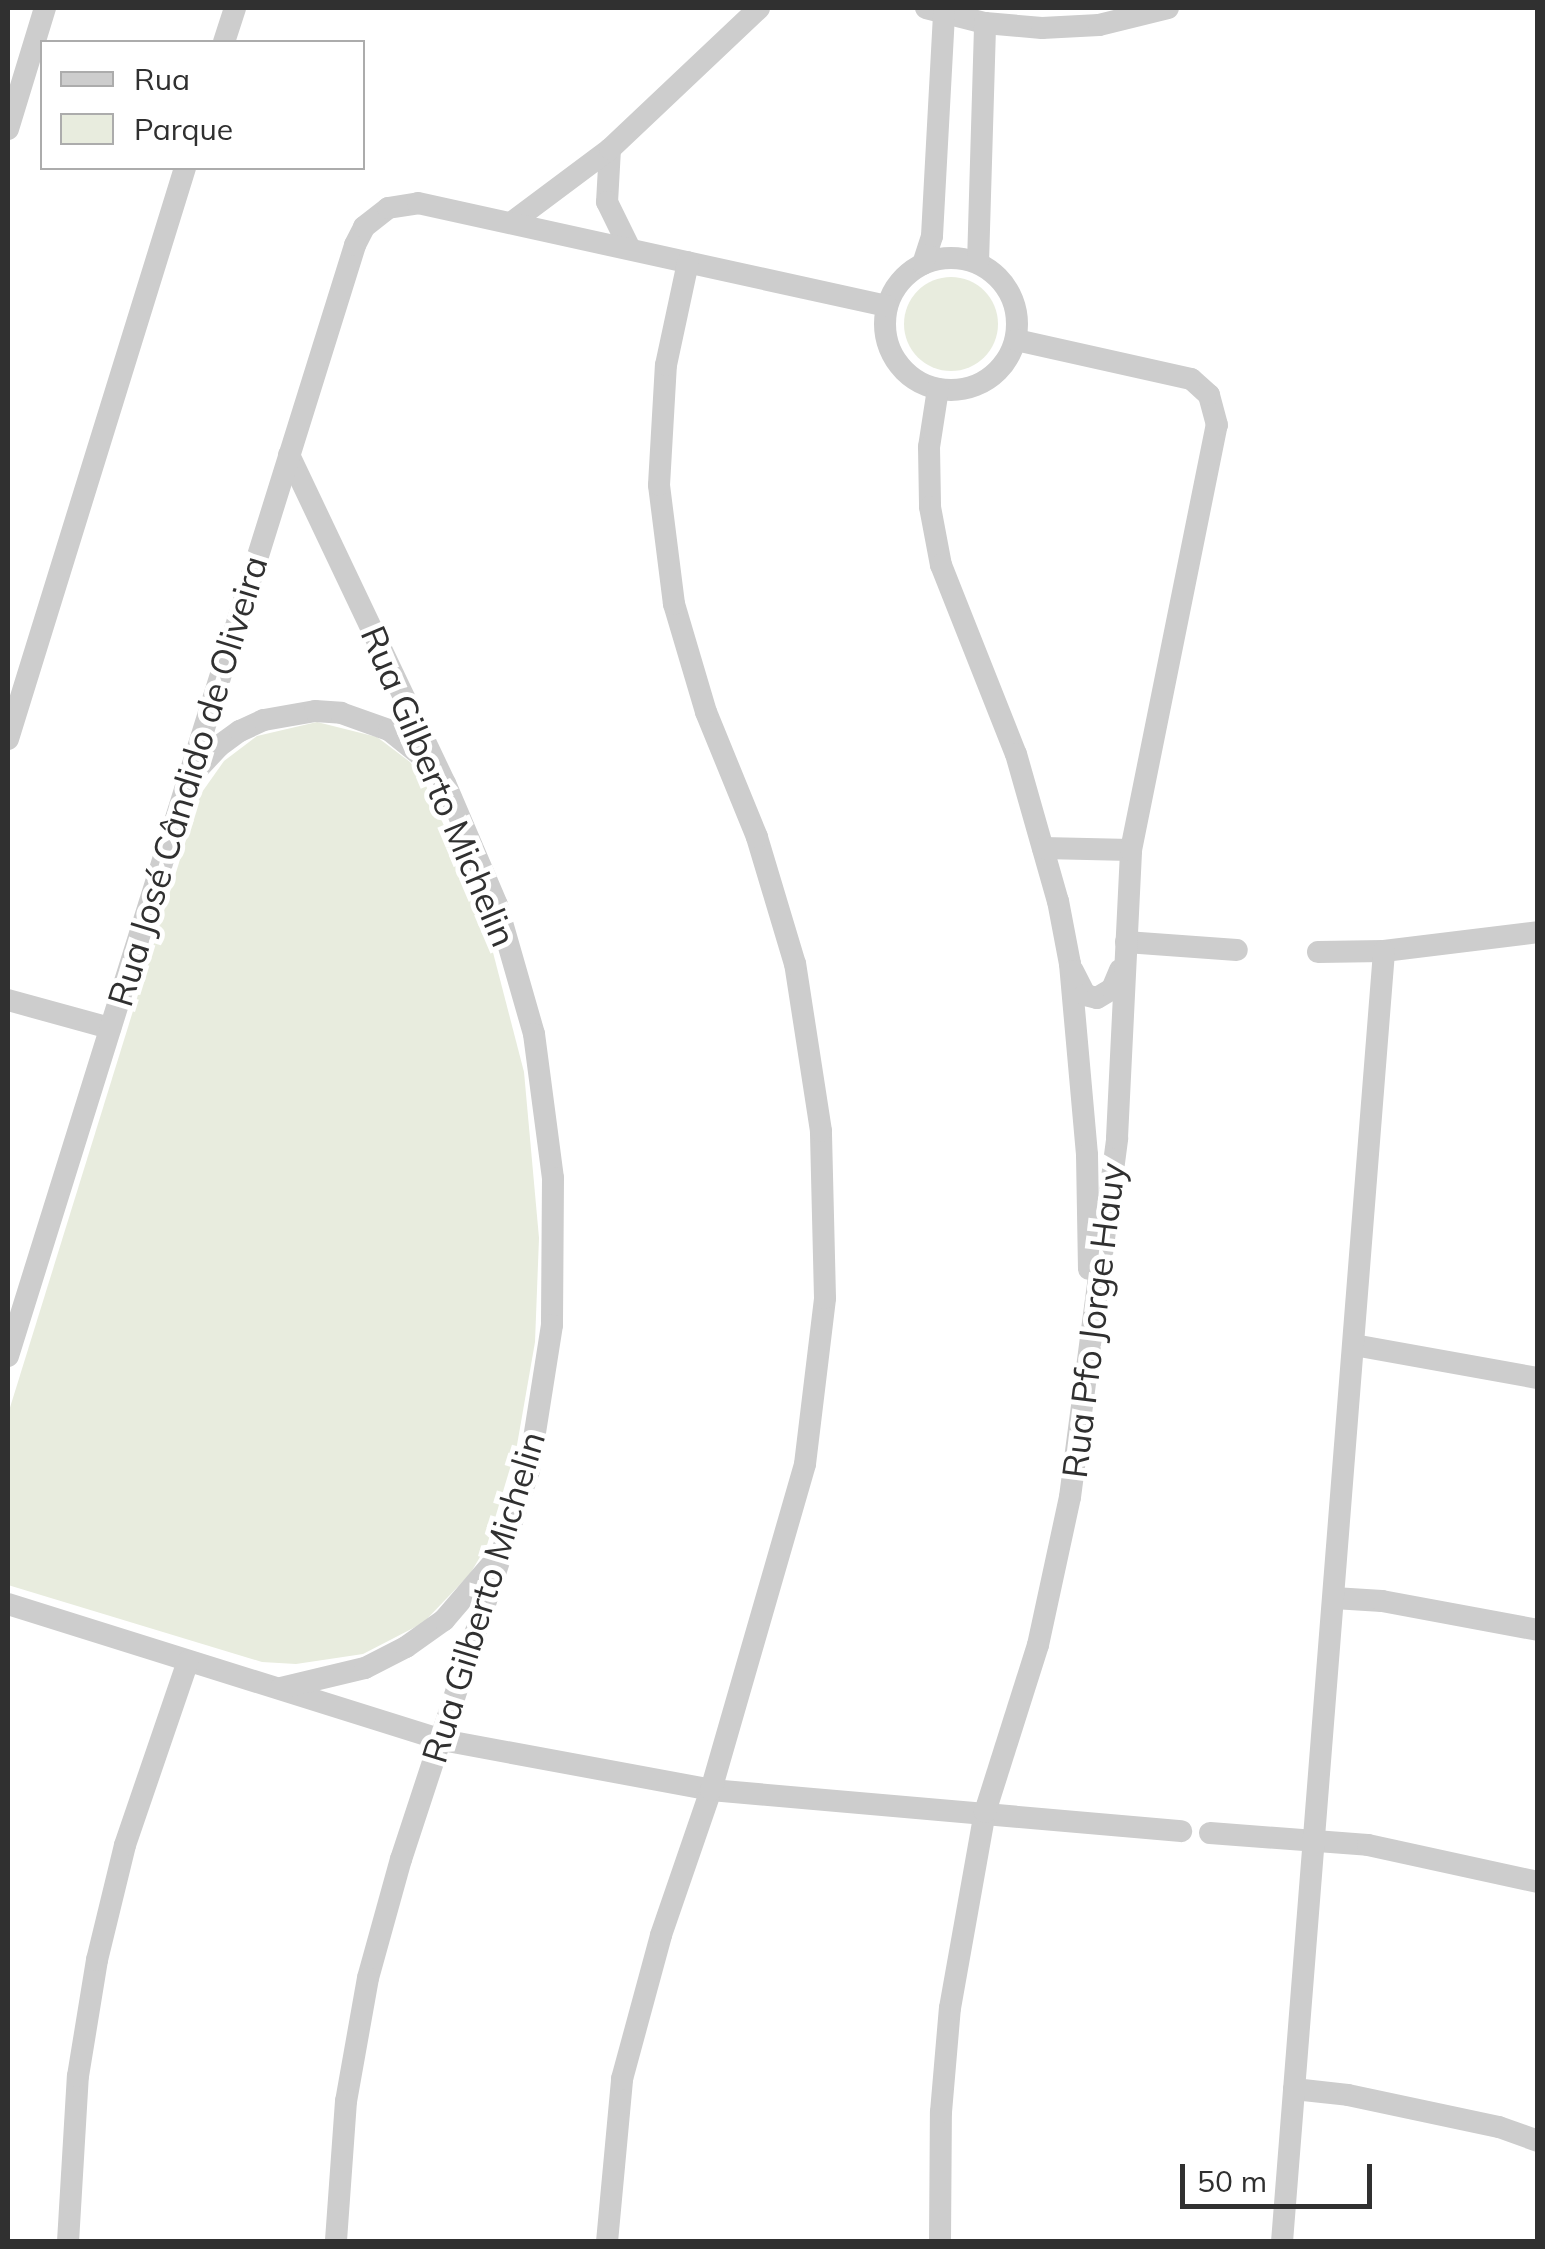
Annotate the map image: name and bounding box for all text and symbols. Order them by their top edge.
legend [40,40,365,170]
text: Rua [134,60,190,98]
text: Parque [134,110,233,148]
street label: Rua José Cândido de Oliveira [98,551,276,1011]
street label: Rua Gilberto Michelin [352,619,526,953]
street label: Rua Pfo Jorge Hauy [1053,1160,1133,1480]
street label: Rua Gilberto Michelin [413,1426,553,1768]
scale bar [1185,2144,1378,2206]
text: 50 m [1197,2162,1267,2200]

